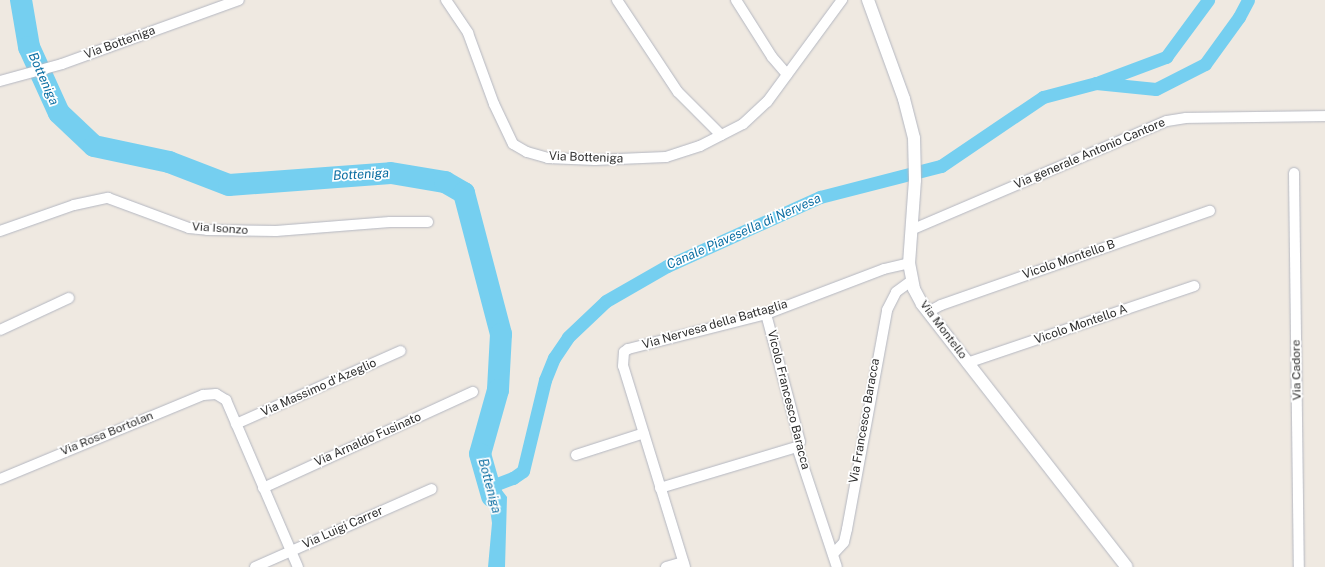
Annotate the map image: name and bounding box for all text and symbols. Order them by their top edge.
street label: Via Botteniga [83,24,157,62]
water label: Botteniga [24,50,62,108]
street label: Via generale Antonio Cantore [1012,116,1168,192]
street label: Via Botteniga [549,150,623,166]
water label: Botteniga [333,166,389,184]
water label: Canale Piavesella di Nervesa [664,191,824,273]
street label: Via Isonzo [191,220,249,238]
street label: Vicolo Montello B [1021,237,1117,283]
street label: Via Nervesa della Battaglia [641,297,789,353]
street label: Via Montello [916,298,970,362]
street label: Vicolo Montello A [1032,302,1130,348]
street label: Vicolo Francesco Baracca [764,329,812,471]
street label: Via Cadore [1289,340,1305,400]
street label: Via Massimo d'Azeglio [259,356,379,420]
street label: Via Francesco Baracca [847,357,883,485]
street label: Via Rosa Bortolan [59,409,155,459]
street label: Via Arnaldo Fusinato [312,410,424,470]
water label: Botteniga [474,457,504,515]
street label: Via Luigi Carrer [301,504,385,552]

